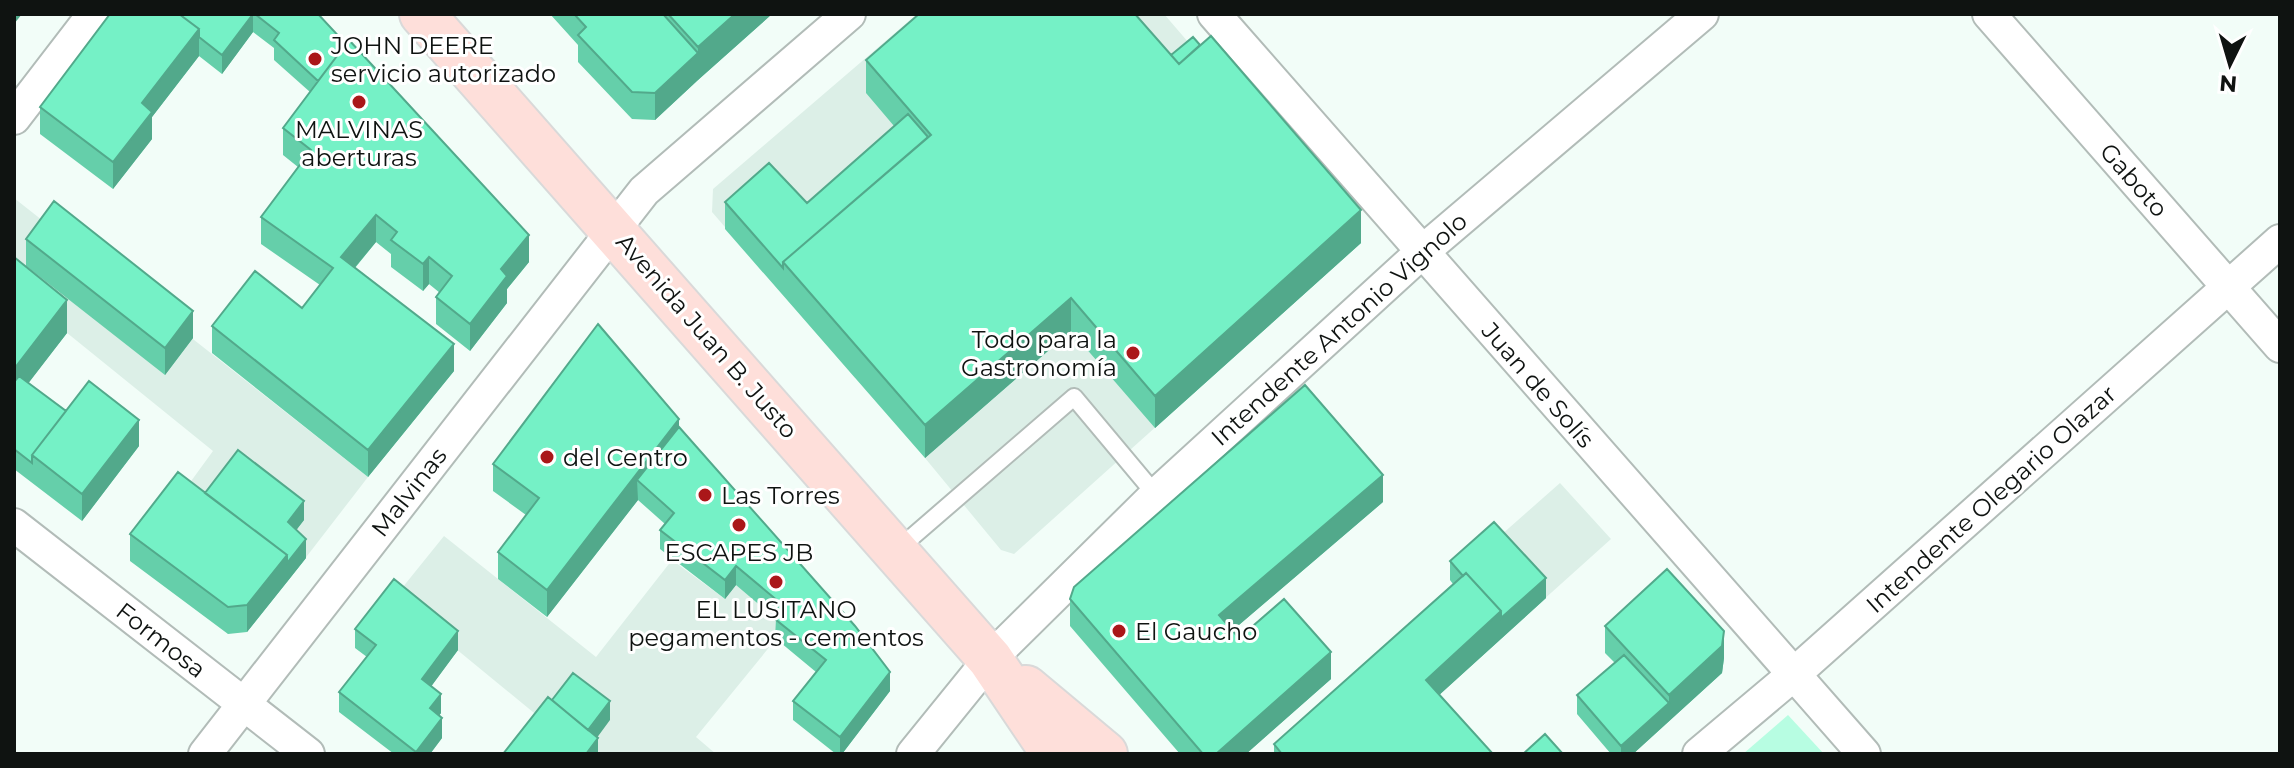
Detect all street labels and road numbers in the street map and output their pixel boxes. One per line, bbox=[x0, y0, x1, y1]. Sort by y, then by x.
street label: Gaboto bbox=[2094, 137, 2174, 223]
street label: Intendente Antonio Vignolo bbox=[1205, 206, 1473, 452]
street label: Avenida Juan B. Justo bbox=[610, 228, 804, 444]
street label: Juan de Solís bbox=[1475, 316, 1600, 453]
street label: Intendente Olegario Olazar bbox=[1860, 379, 2122, 619]
street label: Malvinas bbox=[365, 442, 453, 542]
street label: Formosa bbox=[110, 596, 212, 684]

